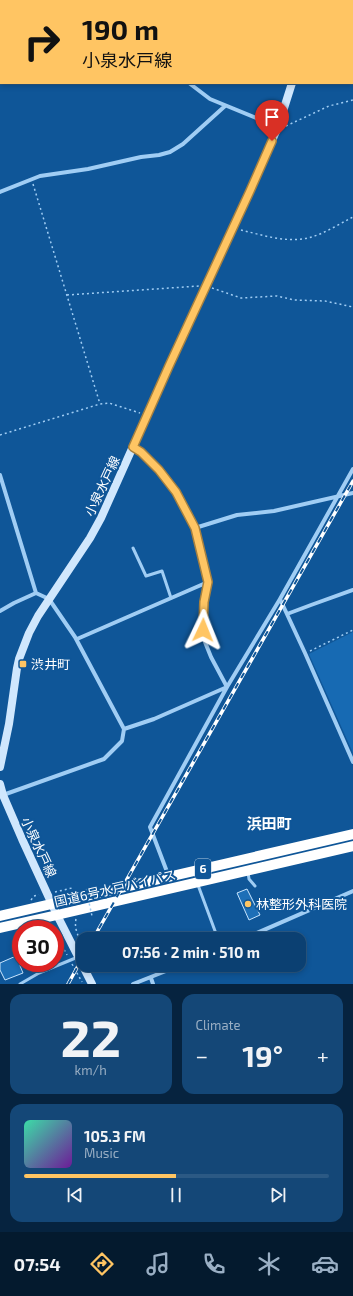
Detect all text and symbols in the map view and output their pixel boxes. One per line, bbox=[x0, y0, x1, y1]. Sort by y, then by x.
text: 190 m bbox=[82, 12, 159, 46]
icon: right bbox=[16, 16, 68, 68]
text: 小泉水戸線 bbox=[82, 49, 172, 71]
pin bbox=[255, 100, 289, 141]
icon: arrive bbox=[261, 106, 283, 128]
street label: 小泉水戸線 bbox=[81, 453, 123, 519]
position arrow bbox=[182, 609, 224, 651]
place label: 渋井町 bbox=[31, 656, 70, 672]
marker: 渋井町 bbox=[18, 659, 28, 669]
street label: 小泉水戸線 bbox=[18, 814, 60, 880]
district label: 浜田町 bbox=[246, 814, 292, 832]
road number: 6 bbox=[195, 859, 211, 879]
street label: 国道6号水戸バイパス bbox=[53, 866, 177, 910]
place label: 林整形外科医院 bbox=[256, 896, 347, 912]
marker: 林整形外科医院 bbox=[243, 899, 253, 909]
speed limit sign: 30 bbox=[12, 920, 64, 972]
text: 07:56 · 2 min · 510 m bbox=[122, 943, 260, 961]
text: 22 bbox=[61, 1005, 121, 1067]
text: Climate bbox=[196, 1017, 240, 1033]
text: 19° bbox=[242, 1037, 283, 1073]
text: − bbox=[196, 1042, 208, 1068]
text: + bbox=[317, 1042, 329, 1068]
text: km/h bbox=[75, 1062, 107, 1078]
text: 105.3 FM bbox=[84, 1127, 146, 1145]
text: Music bbox=[84, 1145, 119, 1161]
icon: previous bbox=[64, 1184, 86, 1206]
icon: pause bbox=[165, 1184, 187, 1206]
icon: next bbox=[267, 1184, 289, 1206]
icon: directions bbox=[88, 1250, 116, 1278]
icon: music bbox=[144, 1250, 172, 1278]
icon: phone bbox=[200, 1250, 228, 1278]
icon: climate bbox=[255, 1250, 283, 1278]
icon: car bbox=[311, 1250, 339, 1278]
text: 07:54 bbox=[14, 1253, 61, 1275]

